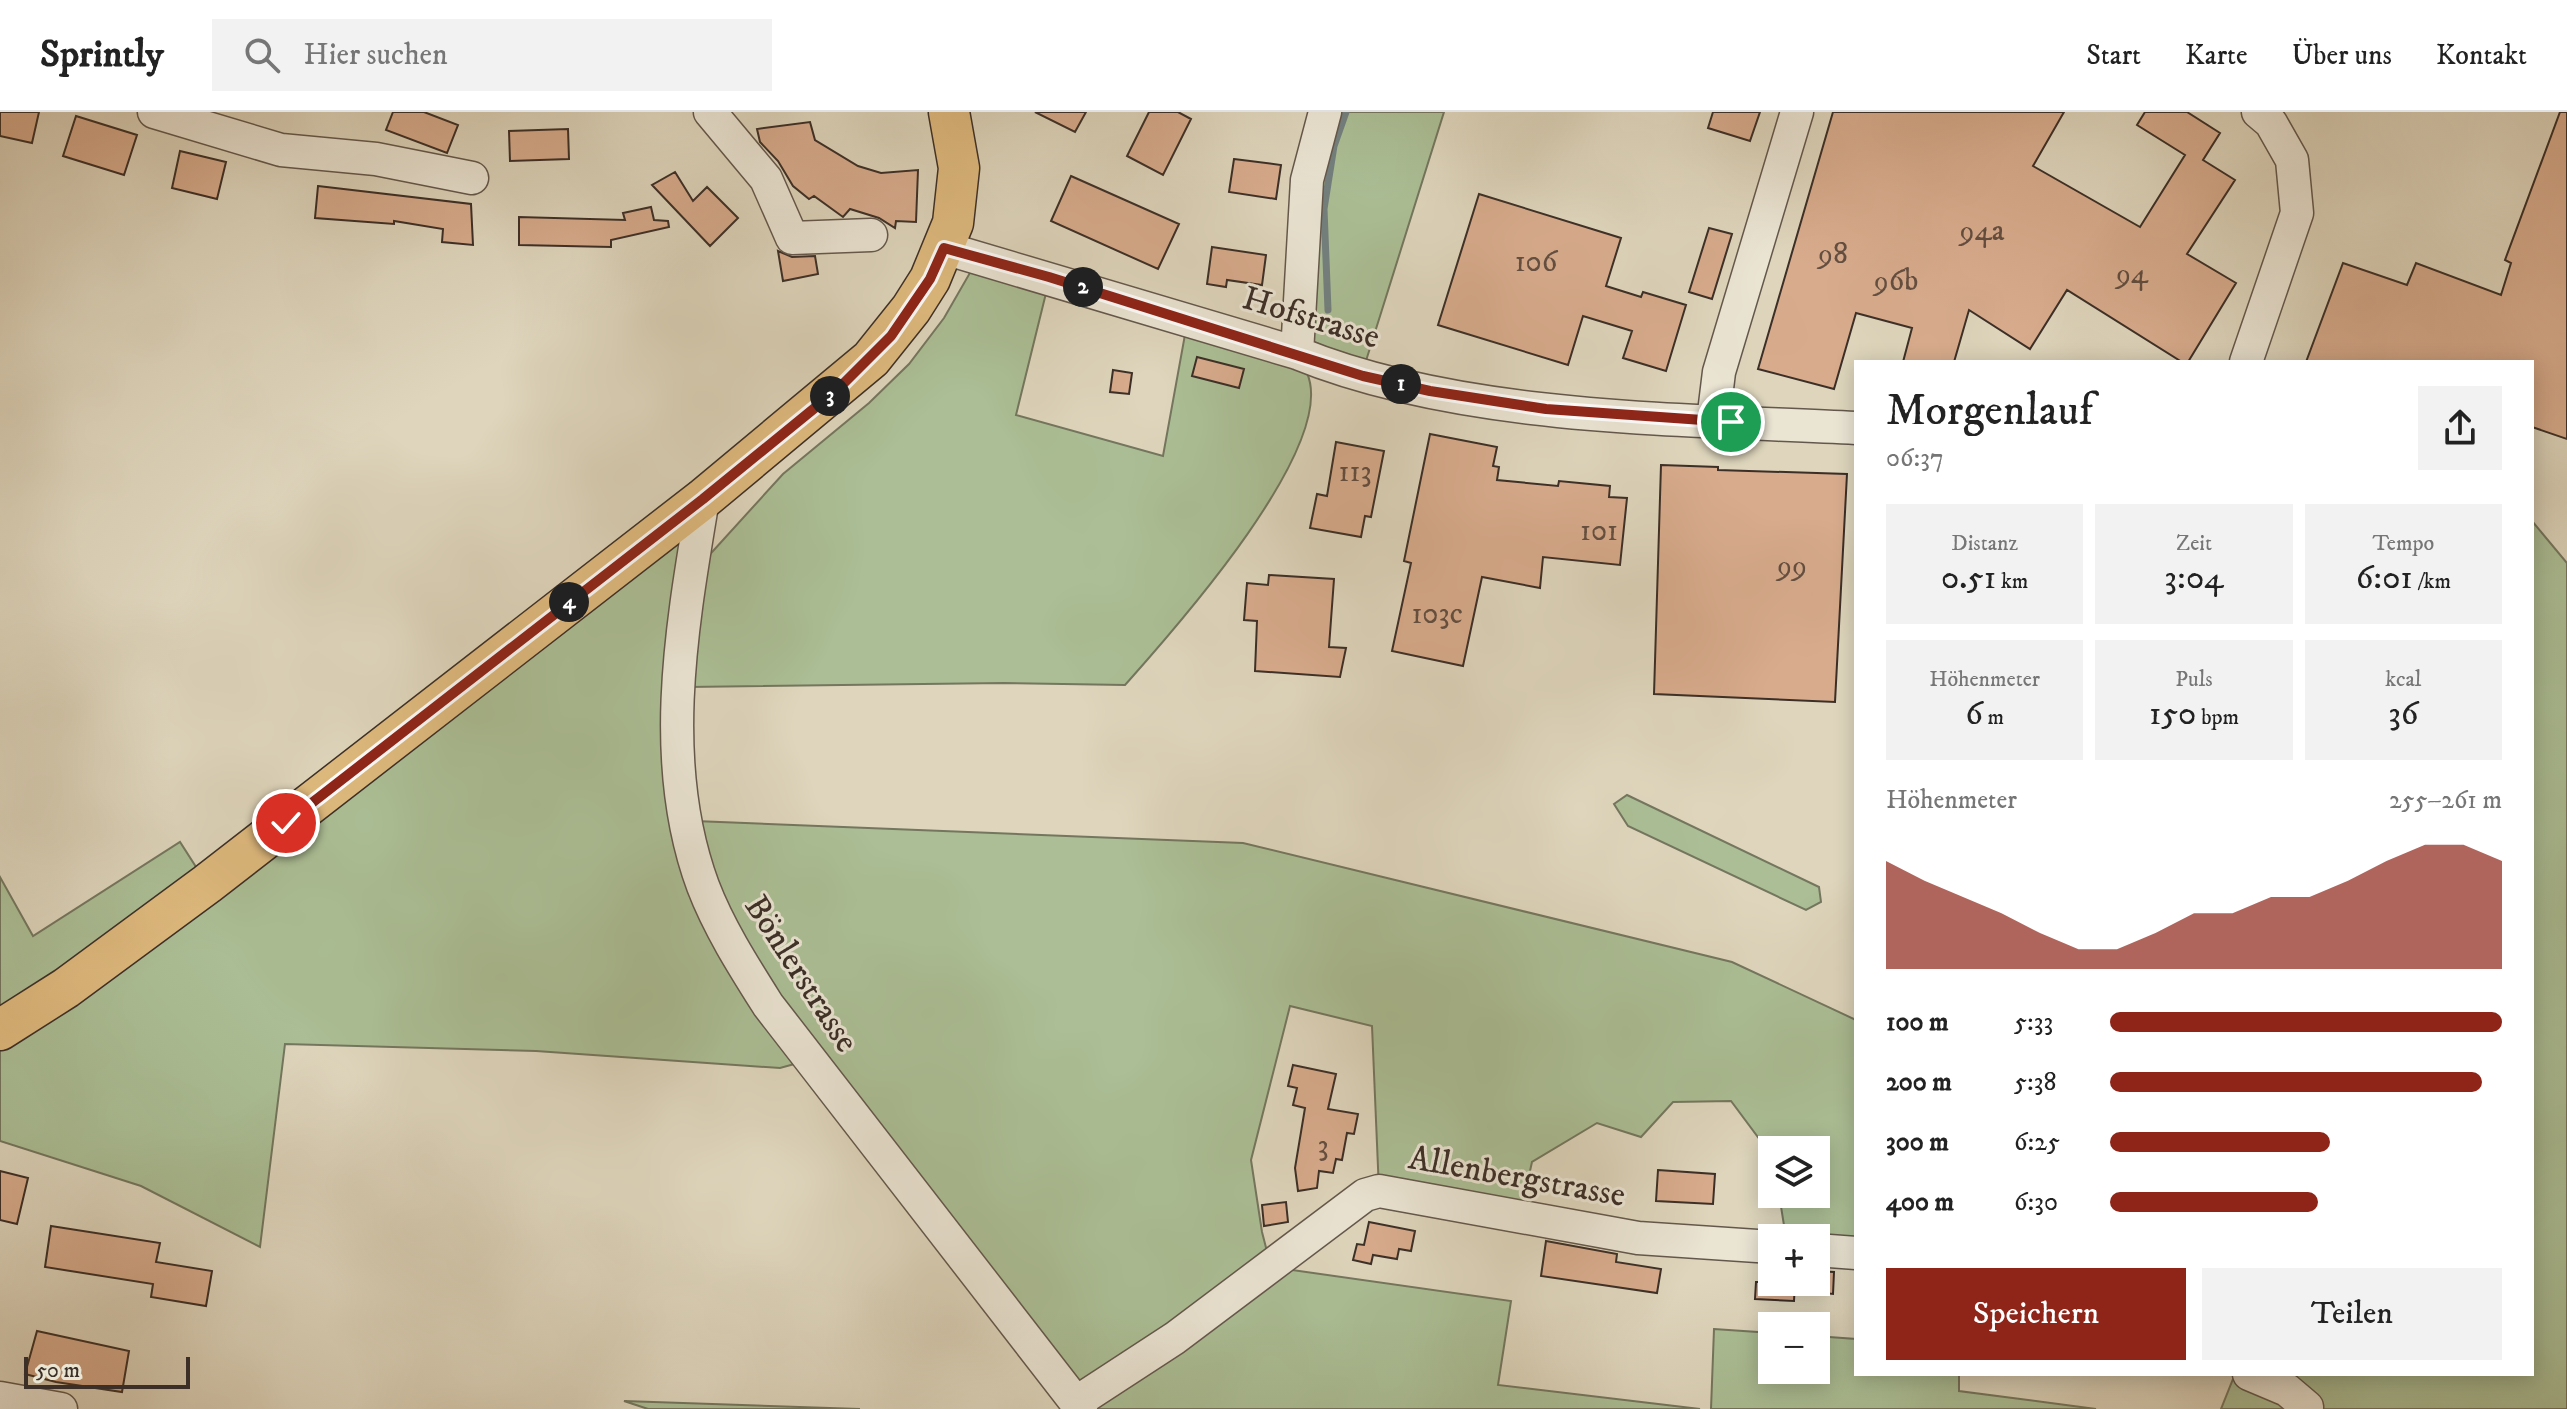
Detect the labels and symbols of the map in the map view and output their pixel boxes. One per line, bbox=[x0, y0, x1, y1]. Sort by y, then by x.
house number: 94a bbox=[1958, 213, 2005, 250]
house number: 98 bbox=[1816, 236, 1848, 273]
house number: 106 bbox=[1515, 244, 1559, 281]
house number: 94 bbox=[2114, 256, 2149, 293]
house number: 96b bbox=[1872, 263, 1918, 300]
pin: 2 bbox=[1063, 267, 1103, 307]
street label: Hofstrasse bbox=[1237, 277, 1385, 359]
pin: 1 bbox=[1381, 364, 1421, 404]
pin: 3 bbox=[810, 376, 850, 416]
pin bbox=[1697, 388, 1765, 456]
house number: 113 bbox=[1338, 454, 1372, 491]
house number: 101 bbox=[1580, 513, 1618, 550]
house number: 99 bbox=[1775, 548, 1807, 585]
pin: 4 bbox=[549, 582, 589, 622]
house number: 103c bbox=[1411, 596, 1463, 633]
pin bbox=[252, 789, 320, 857]
street label: Bönlerstrasse bbox=[735, 888, 867, 1060]
house number: 3 bbox=[1317, 1128, 1329, 1165]
street label: Allenbergstrasse bbox=[1405, 1137, 1629, 1217]
scale bar bbox=[24, 1353, 190, 1389]

